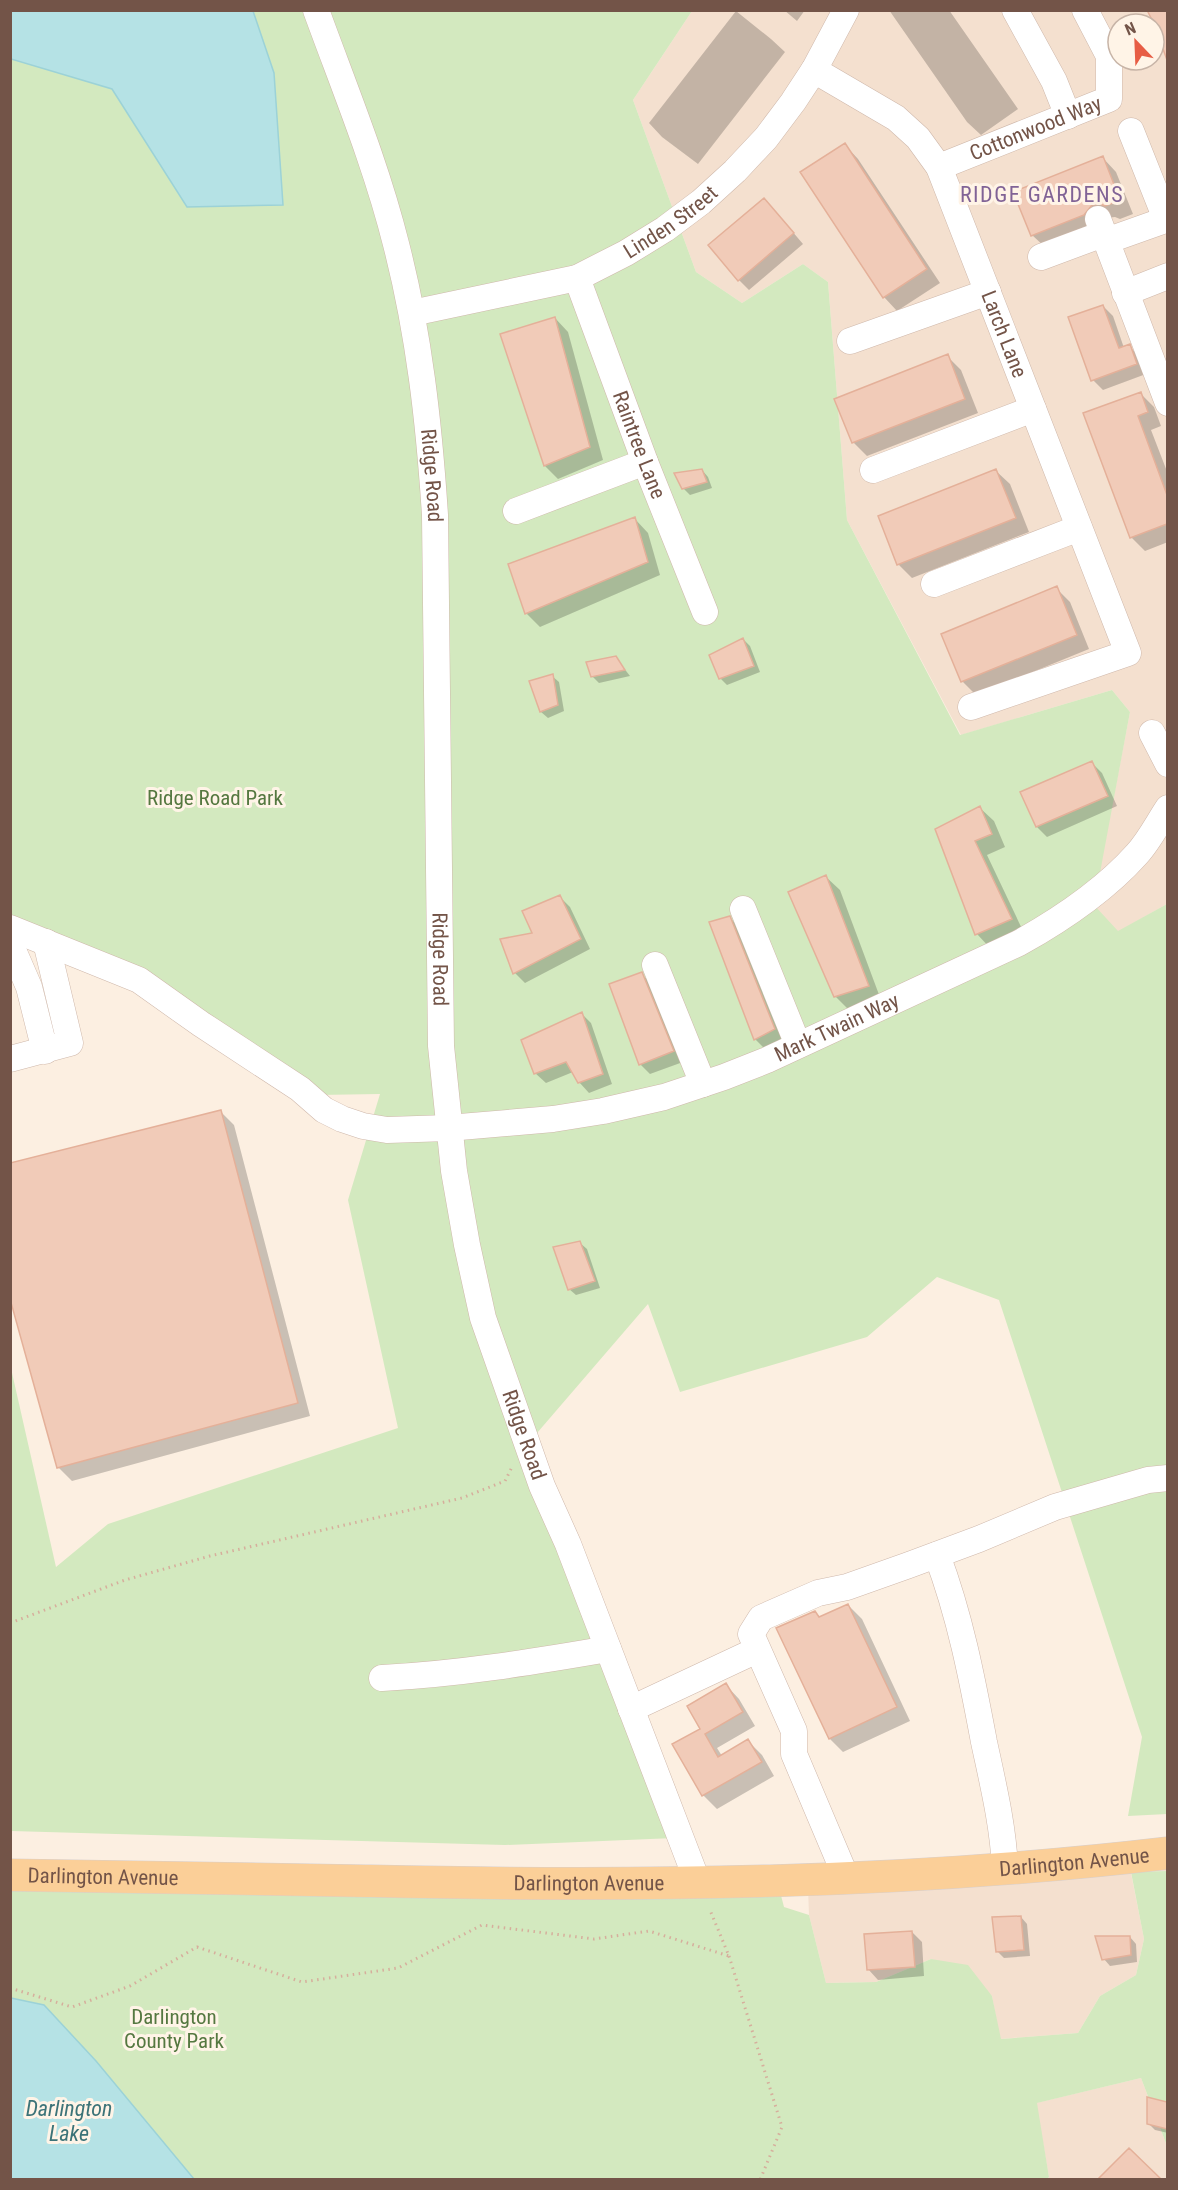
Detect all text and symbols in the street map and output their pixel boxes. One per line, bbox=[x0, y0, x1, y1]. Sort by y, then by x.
north arrow bbox=[1106, 12, 1166, 72]
text: N bbox=[1122, 18, 1139, 39]
street label: Cottonwood Way bbox=[966, 91, 1105, 165]
street label: Linden Street bbox=[619, 181, 723, 263]
district label: RIDGE GARDENS bbox=[960, 182, 1124, 207]
street label: Larch Lane bbox=[976, 287, 1032, 381]
street label: Raintree Lane bbox=[608, 388, 670, 502]
street label: Ridge Road bbox=[416, 428, 447, 522]
park label: Ridge Road Park bbox=[147, 786, 283, 810]
street label: Ridge Road bbox=[427, 912, 453, 1006]
street label: Mark Twain Way bbox=[771, 988, 903, 1067]
street label: Ridge Road bbox=[497, 1387, 551, 1483]
street label: Darlington Avenue bbox=[998, 1843, 1151, 1881]
street label: Darlington Avenue bbox=[27, 1863, 179, 1890]
street label: Darlington Avenue bbox=[513, 1871, 665, 1896]
park label: Darlington County Park bbox=[124, 2005, 225, 2053]
water label: Darlington Lake bbox=[26, 2096, 112, 2146]

